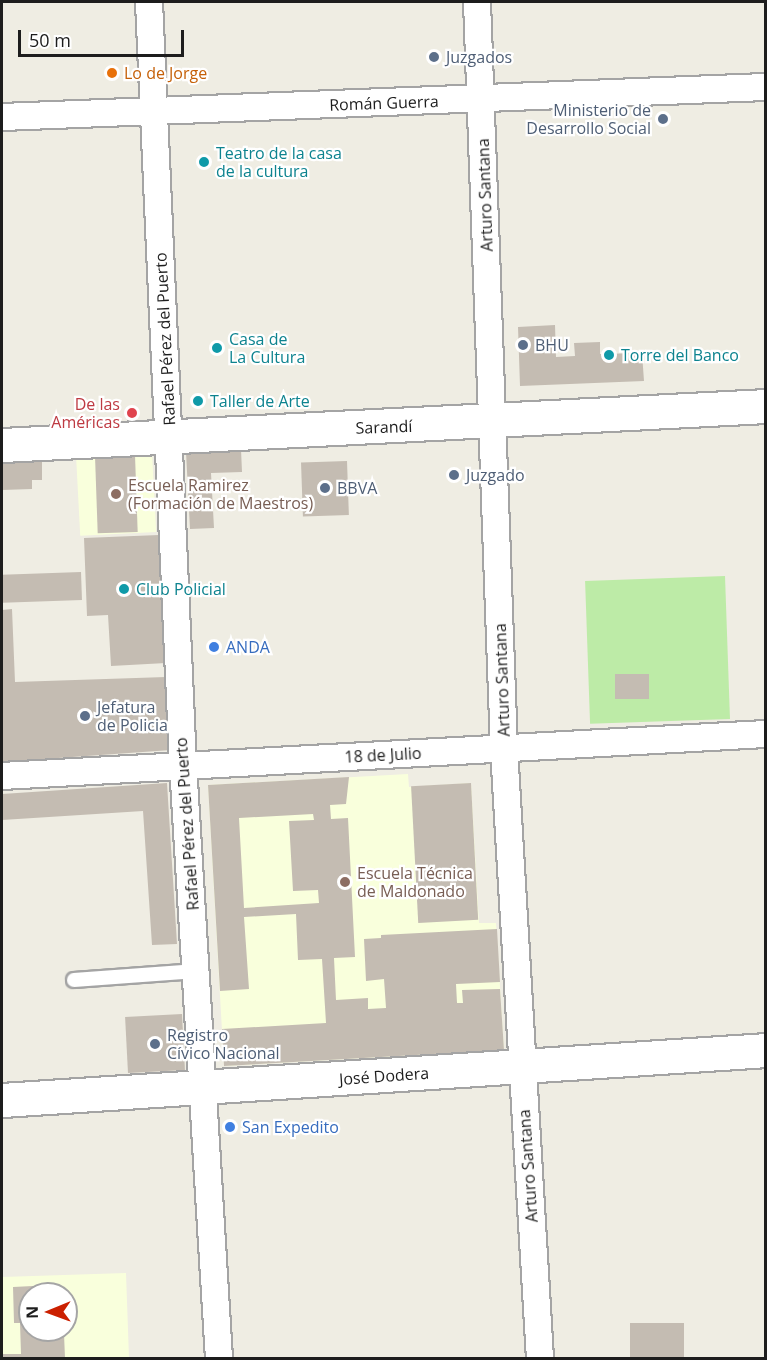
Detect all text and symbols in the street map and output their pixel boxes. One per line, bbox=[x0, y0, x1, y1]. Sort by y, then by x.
scale bar bbox=[21, 18, 188, 56]
text: 50 m bbox=[29, 28, 71, 52]
place label: Juzgados bbox=[446, 47, 512, 67]
marker: Juzgados bbox=[427, 50, 441, 64]
place label: Lo de Jorge bbox=[124, 63, 207, 83]
marker: Lo de Jorge bbox=[105, 66, 119, 80]
street label: Román Guerra bbox=[329, 91, 439, 115]
place label: Ministerio de Desarrollo Social bbox=[526, 100, 651, 138]
marker: Ministerio de Desarrollo Social bbox=[656, 112, 670, 126]
street label: Arturo Santana bbox=[473, 138, 497, 252]
place label: Teatro de la casa de la cultura bbox=[216, 143, 342, 181]
marker: Teatro de la casa de la cultura bbox=[197, 155, 211, 169]
street label: Rafael Pérez del Puerto bbox=[151, 252, 179, 426]
place label: Casa de La Cultura bbox=[229, 329, 305, 367]
place label: BHU bbox=[535, 335, 569, 355]
marker: BHU bbox=[516, 338, 530, 352]
marker: Casa de La Cultura bbox=[210, 341, 224, 355]
place label: Torre del Banco bbox=[621, 345, 739, 365]
marker: Torre del Banco bbox=[602, 348, 616, 362]
place label: Taller de Arte bbox=[210, 391, 310, 411]
place label: De las Américas bbox=[51, 394, 120, 432]
marker: Taller de Arte bbox=[191, 394, 205, 408]
marker: De las Américas bbox=[125, 406, 139, 420]
street label: Sarandí bbox=[355, 416, 413, 438]
place label: Juzgado bbox=[466, 465, 525, 485]
marker: Juzgado bbox=[447, 468, 461, 482]
place label: Escuela Ramirez (Formación de Maestros) bbox=[128, 475, 313, 513]
place label: BBVA bbox=[337, 478, 377, 498]
marker: BBVA bbox=[318, 481, 332, 495]
marker: Escuela Ramirez (Formación de Maestros) bbox=[109, 487, 123, 501]
place label: Club Policial bbox=[136, 579, 226, 599]
marker: Club Policial bbox=[117, 582, 131, 596]
street label: Arturo Santana bbox=[490, 623, 514, 737]
place label: ANDA bbox=[226, 637, 270, 657]
marker: ANDA bbox=[207, 640, 221, 654]
place label: Jefatura de Policia bbox=[97, 697, 168, 735]
marker: Jefatura de Policia bbox=[78, 709, 92, 723]
street label: Rafael Pérez del Puerto bbox=[171, 737, 203, 911]
street label: 18 de Julio bbox=[344, 743, 422, 767]
place label: Escuela Técnica de Maldonado bbox=[357, 863, 473, 901]
marker: Escuela Técnica de Maldonado bbox=[338, 875, 352, 889]
place label: Registro Cívico Nacional bbox=[167, 1025, 280, 1063]
marker: Registro Cívico Nacional bbox=[148, 1037, 162, 1051]
street label: José Dodera bbox=[338, 1063, 430, 1089]
street label: Arturo Santana bbox=[514, 1109, 542, 1223]
place label: San Expedito bbox=[242, 1117, 339, 1137]
marker: San Expedito bbox=[223, 1120, 237, 1134]
north arrow bbox=[18, 1282, 78, 1342]
text: N bbox=[21, 1306, 43, 1319]

